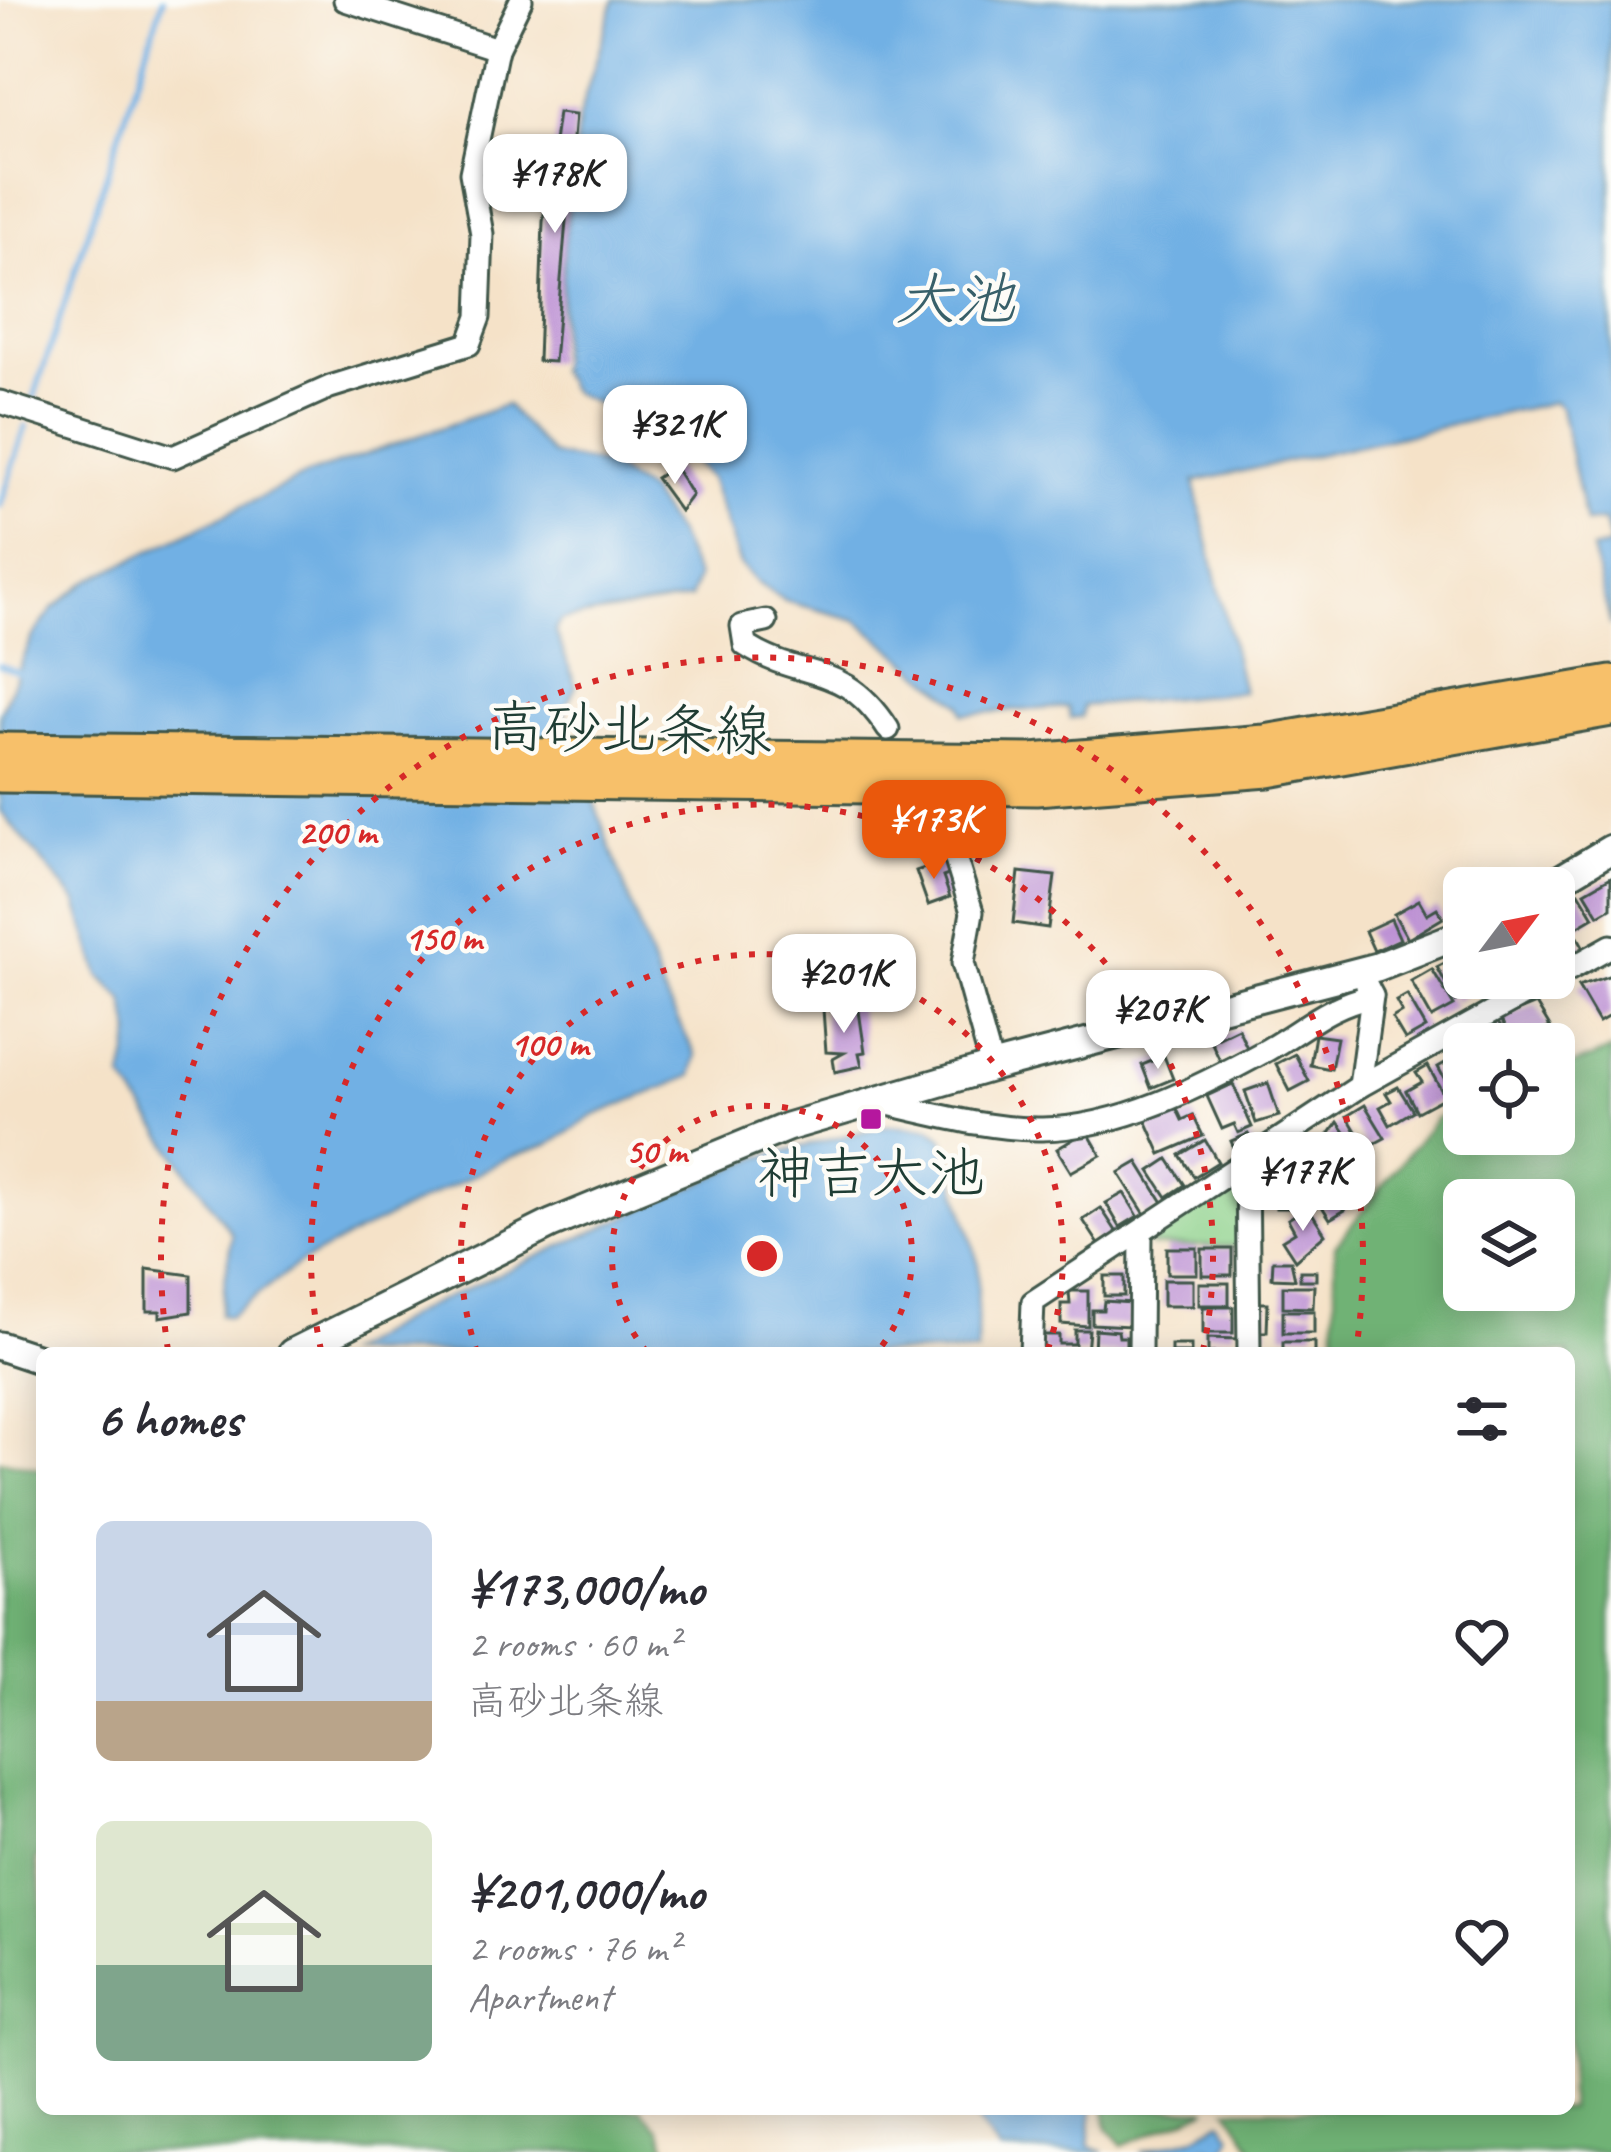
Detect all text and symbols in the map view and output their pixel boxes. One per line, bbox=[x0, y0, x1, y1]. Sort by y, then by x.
pin: ¥178K bbox=[471, 134, 639, 236]
text: ¥178K bbox=[510, 148, 600, 197]
water label: 大池 bbox=[895, 261, 1016, 337]
pin: ¥321K bbox=[591, 385, 759, 487]
text: ¥321K bbox=[630, 399, 720, 448]
street label: 高砂北条線 bbox=[486, 691, 772, 767]
pin: ¥173K bbox=[850, 780, 1018, 882]
text: ¥173K bbox=[889, 794, 979, 843]
text: 200 m bbox=[298, 809, 379, 855]
north arrow bbox=[1443, 867, 1575, 999]
map controls bbox=[1443, 867, 1575, 1311]
text: 150 m bbox=[404, 915, 485, 961]
pin: ¥201K bbox=[760, 934, 928, 1036]
text: ¥201K bbox=[799, 948, 889, 997]
pin: ¥207K bbox=[1074, 970, 1242, 1072]
text: ¥207K bbox=[1113, 984, 1203, 1033]
text: 100 m bbox=[510, 1021, 591, 1067]
button: locate bbox=[1443, 1023, 1575, 1155]
marker: 神吉大池 bbox=[858, 1106, 884, 1132]
text: 50 m bbox=[625, 1128, 690, 1174]
pin: ¥177K bbox=[1219, 1132, 1387, 1234]
place label: 神吉大池 bbox=[757, 1137, 985, 1209]
text: ¥177K bbox=[1258, 1146, 1348, 1195]
button: layers bbox=[1443, 1179, 1575, 1311]
centre of rings bbox=[741, 1235, 783, 1277]
icon: filters bbox=[1449, 1386, 1515, 1452]
text: 6 homes bbox=[96, 1387, 241, 1451]
text: ¥173,000/mo bbox=[468, 1556, 704, 1620]
icon: home bbox=[192, 1569, 336, 1713]
icon: heart bbox=[1449, 1608, 1515, 1674]
text: 2 rooms · 60 m² bbox=[468, 1620, 679, 1669]
text: 高砂北条線 bbox=[468, 1677, 663, 1726]
text: ¥201,000/mo bbox=[468, 1860, 704, 1924]
icon: home bbox=[192, 1869, 336, 2013]
icon: heart bbox=[1449, 1908, 1515, 1974]
text: 2 rooms · 76 m² bbox=[468, 1924, 679, 1973]
text: Apartment bbox=[468, 1973, 611, 2022]

